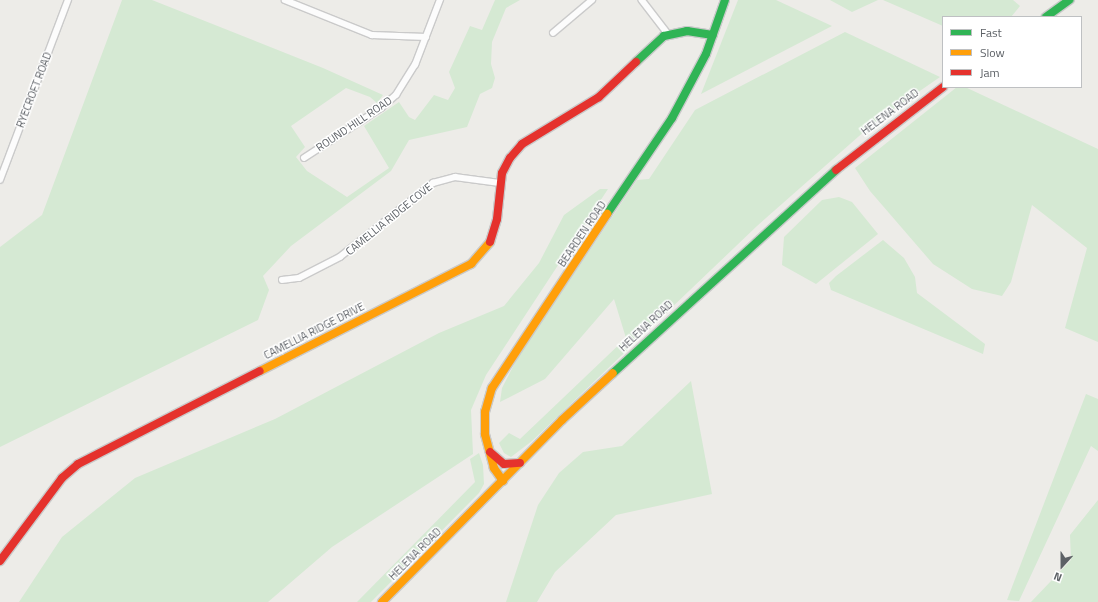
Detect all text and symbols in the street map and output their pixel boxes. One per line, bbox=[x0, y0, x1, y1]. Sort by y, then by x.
legend bbox=[942, 16, 1082, 88]
text: Fast bbox=[980, 23, 1002, 42]
text: Slow bbox=[980, 43, 1005, 62]
street label: RYECROFT ROAD bbox=[13, 50, 55, 130]
text: Jam bbox=[980, 63, 1000, 82]
street label: HELENA ROAD bbox=[859, 86, 921, 138]
street label: ROUND HILL ROAD bbox=[314, 94, 394, 154]
street label: CAMELLIA RIDGE COVE bbox=[343, 180, 435, 258]
street label: BEARDEN ROAD bbox=[555, 198, 609, 270]
street label: HELENA ROAD bbox=[616, 298, 676, 354]
street label: CAMELLIA RIDGE DRIVE bbox=[262, 300, 366, 362]
street label: HELENA ROAD bbox=[386, 525, 444, 583]
north arrow bbox=[1042, 546, 1082, 586]
text: N bbox=[1051, 568, 1064, 586]

